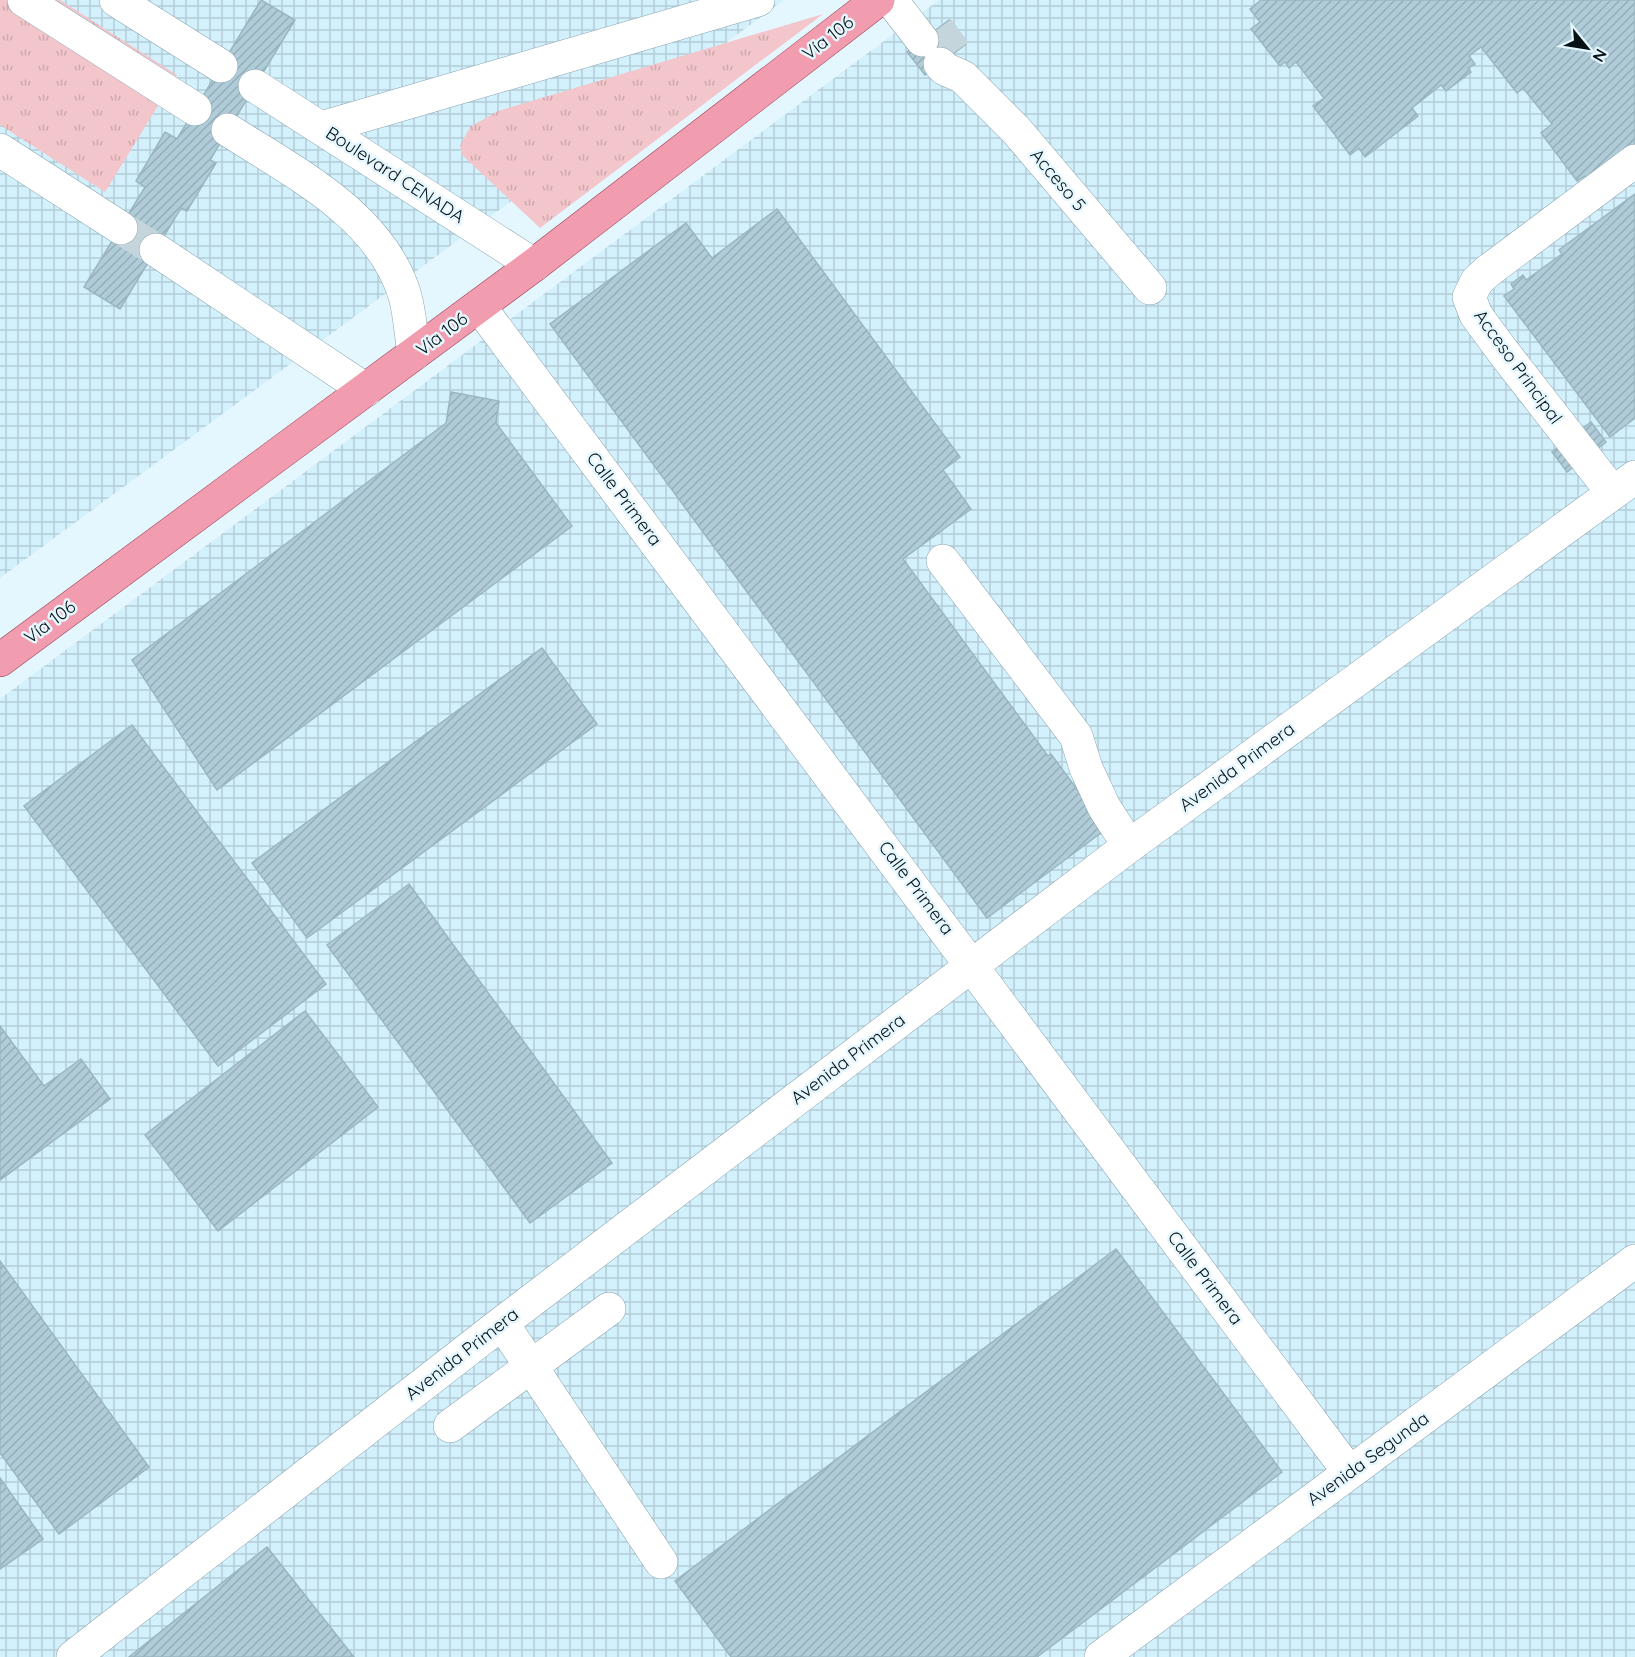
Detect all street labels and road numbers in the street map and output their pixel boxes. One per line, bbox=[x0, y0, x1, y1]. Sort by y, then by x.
street label: Vía 106 bbox=[797, 10, 858, 65]
street label: Boulevard CENADA bbox=[322, 121, 469, 228]
street label: Acceso 5 bbox=[1026, 144, 1091, 216]
street label: Acceso Principal bbox=[1469, 305, 1568, 428]
street label: Vía 106 bbox=[411, 307, 472, 360]
street label: Calle Primera bbox=[582, 447, 667, 550]
street label: Vía 106 bbox=[19, 595, 80, 648]
street label: Avenida Primera bbox=[1174, 717, 1299, 816]
street label: Calle Primera bbox=[874, 836, 959, 939]
street label: Avenida Primera bbox=[786, 1008, 910, 1109]
street label: Calle Primera bbox=[1163, 1226, 1248, 1329]
street label: Avenida Primera bbox=[400, 1302, 523, 1405]
street label: Avenida Segunda bbox=[1302, 1407, 1433, 1511]

